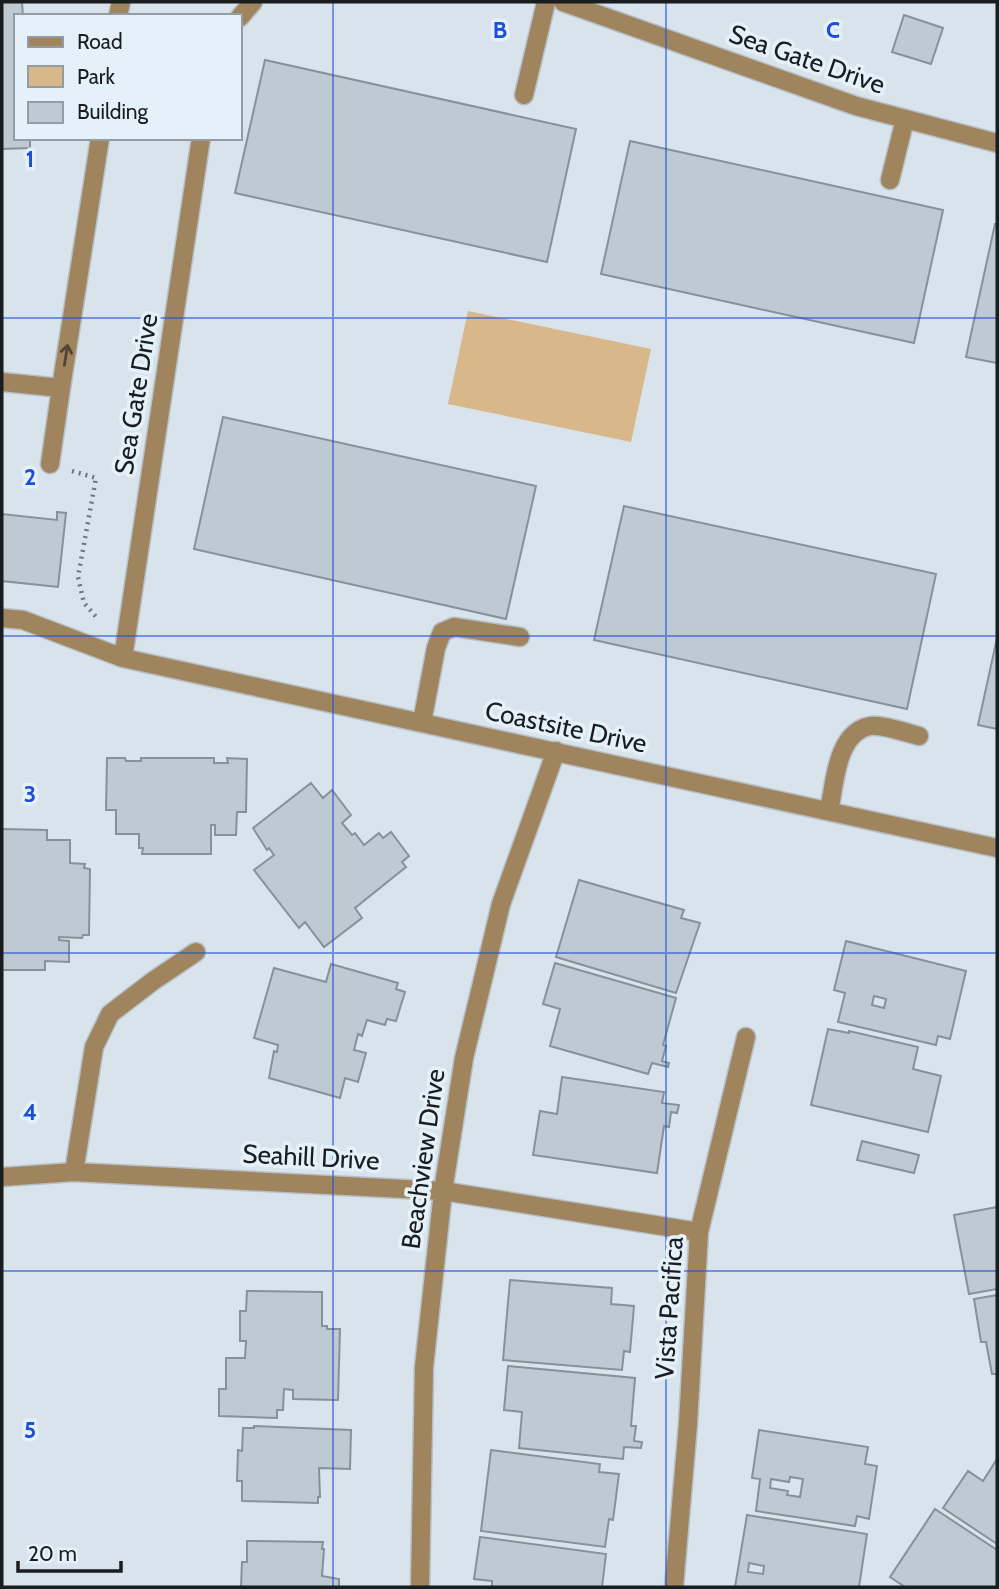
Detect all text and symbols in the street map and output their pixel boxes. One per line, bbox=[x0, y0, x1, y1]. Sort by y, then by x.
legend bbox=[14, 14, 242, 140]
text: B bbox=[493, 16, 507, 44]
text: C bbox=[826, 16, 840, 44]
street label: Sea Gate Drive bbox=[725, 17, 889, 101]
text: Road bbox=[77, 29, 123, 54]
text: Park bbox=[77, 64, 115, 89]
text: Building bbox=[77, 99, 149, 124]
text: 1 bbox=[26, 145, 34, 173]
street label: Sea Gate Drive bbox=[107, 311, 165, 477]
one-way arrow bbox=[60, 344, 73, 367]
text: 2 bbox=[24, 463, 36, 491]
street label: Coastsite Drive bbox=[482, 694, 650, 760]
text: 3 bbox=[24, 780, 36, 808]
street label: Beachview Drive bbox=[395, 1067, 451, 1251]
text: 4 bbox=[23, 1098, 37, 1126]
street label: Seahill Drive bbox=[242, 1137, 380, 1177]
street label: Vista Pacifica bbox=[648, 1235, 690, 1380]
text: 5 bbox=[24, 1416, 36, 1444]
scale bar bbox=[18, 1530, 121, 1574]
text: 20 m bbox=[28, 1541, 77, 1566]

